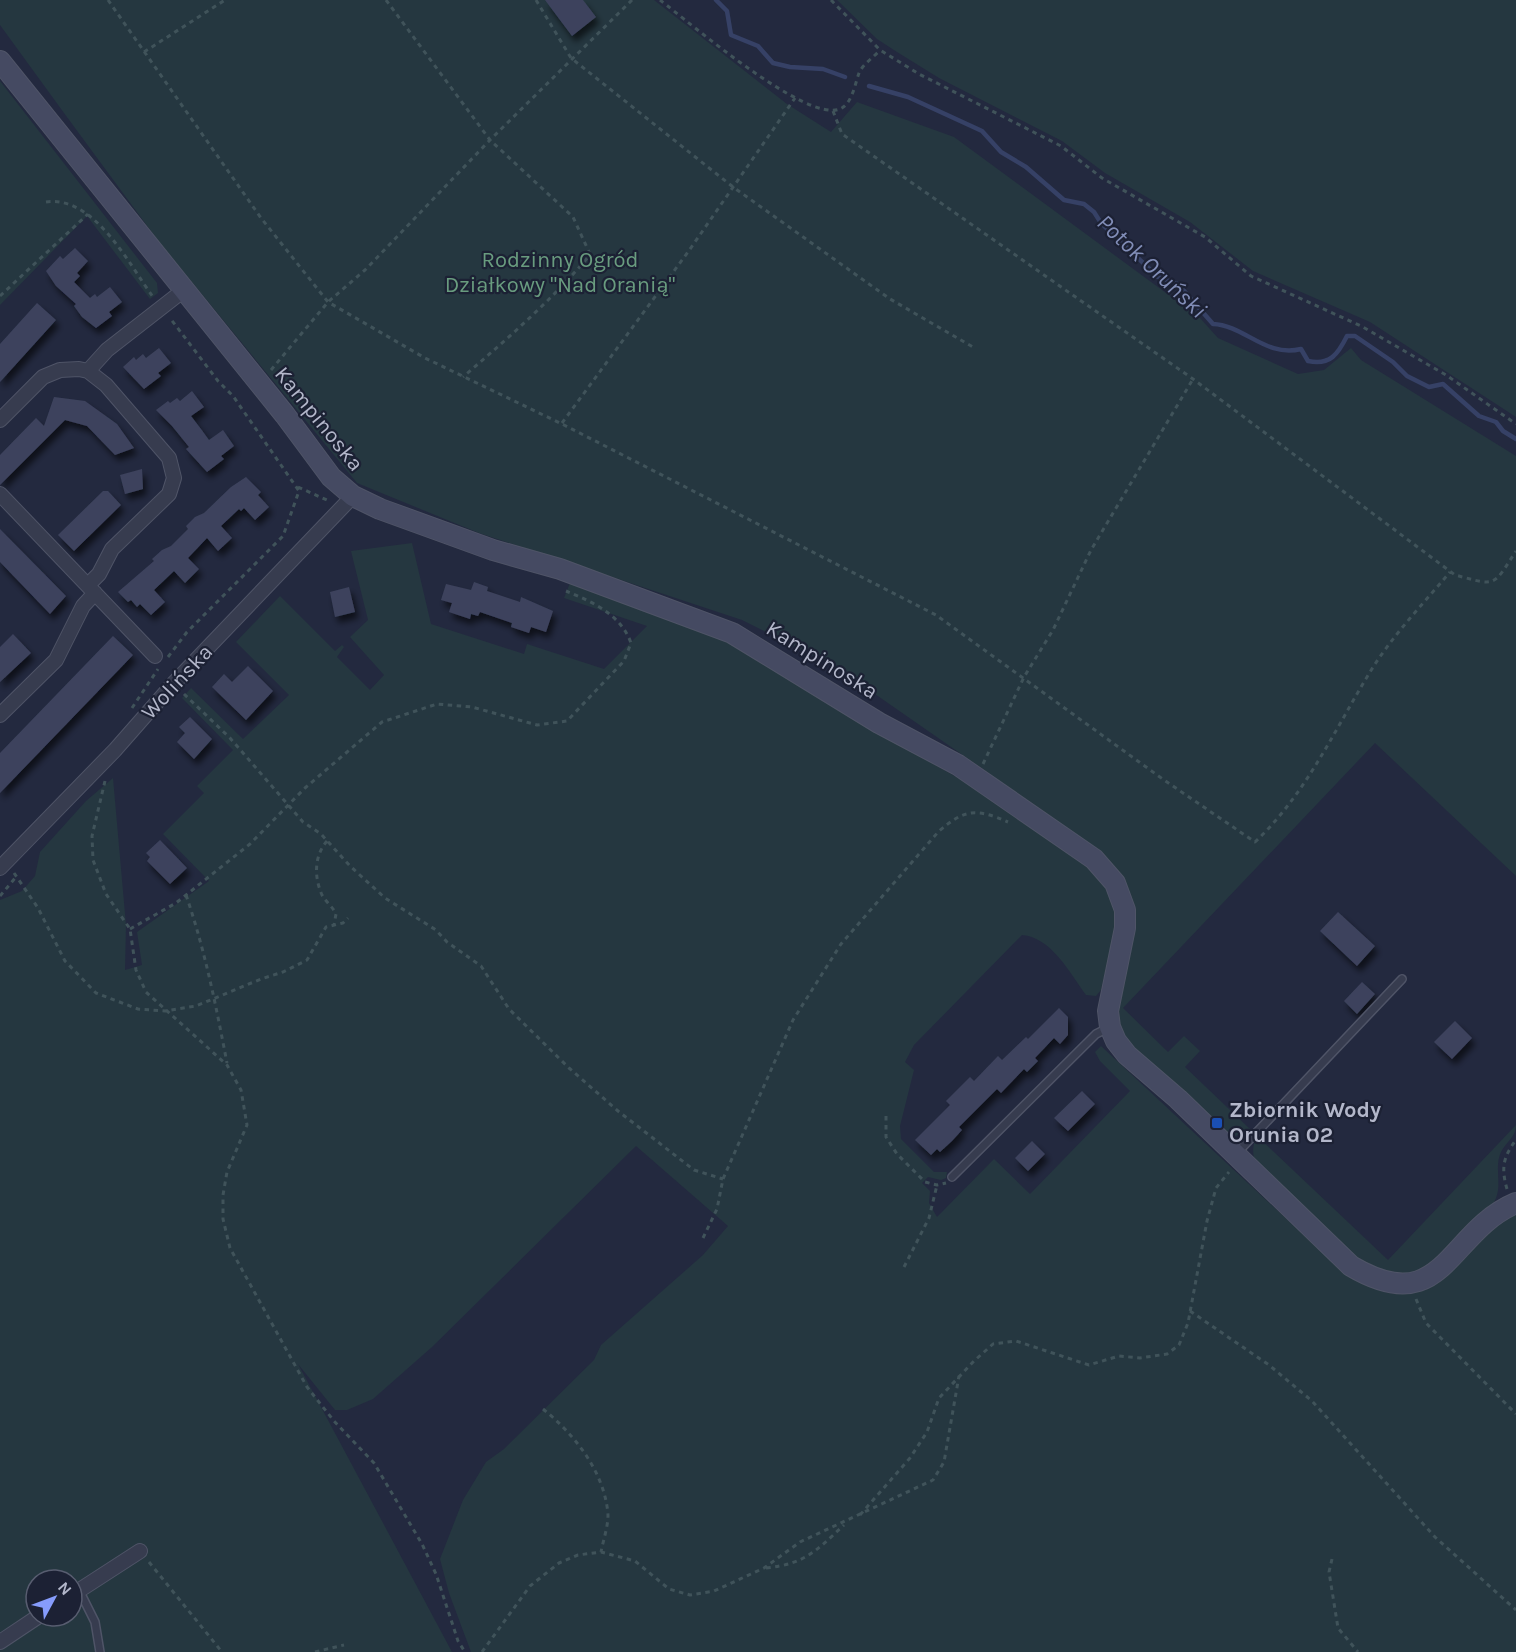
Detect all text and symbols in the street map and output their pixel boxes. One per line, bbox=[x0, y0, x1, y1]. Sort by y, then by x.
water label: Potok Oruński bbox=[1092, 208, 1212, 324]
park label: Rodzinny Ogród Działkowy "Nad Oranią" bbox=[445, 247, 676, 298]
street label: Kampinoska bbox=[269, 362, 369, 476]
street label: Kampinoska bbox=[761, 615, 883, 705]
street label: Wolińska bbox=[136, 639, 218, 725]
place label: Zbiornik Wody Orunia 02 bbox=[1229, 1097, 1381, 1148]
marker: Zbiornik Wody Orunia 02 bbox=[1210, 1116, 1224, 1130]
north arrow bbox=[24, 1568, 84, 1628]
text: N bbox=[54, 1578, 76, 1599]

